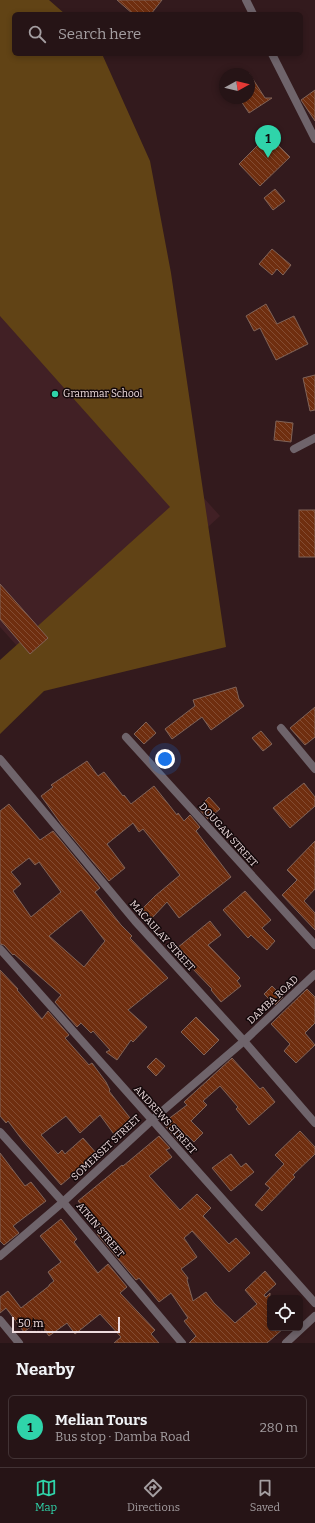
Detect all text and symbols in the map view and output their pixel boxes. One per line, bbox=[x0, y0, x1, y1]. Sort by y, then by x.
search box bbox=[12, 12, 303, 56]
icon: search bbox=[26, 23, 48, 45]
text: Search here bbox=[58, 25, 141, 43]
north arrow bbox=[219, 68, 255, 104]
pin: 1 bbox=[255, 125, 281, 158]
place label: Grammar School bbox=[63, 388, 142, 400]
marker: Grammar School bbox=[50, 389, 60, 399]
your location bbox=[155, 749, 175, 769]
street label: DOUGAN STREET bbox=[196, 801, 260, 870]
street label: MACAULAY STREET bbox=[127, 898, 197, 974]
street label: DAMBA ROAD bbox=[245, 973, 301, 1027]
street label: ANDREWS STREET bbox=[131, 1083, 199, 1157]
street label: SOMERSET STREET bbox=[69, 1113, 143, 1183]
street label: ATKIN STREET bbox=[74, 1200, 126, 1260]
map controls bbox=[267, 1295, 303, 1331]
button: locate bbox=[267, 1295, 303, 1331]
scale bar bbox=[12, 1315, 120, 1334]
text: 50 m bbox=[18, 1317, 44, 1330]
text: Nearby bbox=[16, 1359, 75, 1380]
text: Melian Tours bbox=[55, 1411, 147, 1429]
text: 1 bbox=[27, 1420, 33, 1435]
text: 280 m bbox=[260, 1420, 298, 1435]
text: Bus stop · Damba Road bbox=[55, 1429, 190, 1444]
tab: Map bbox=[35, 1477, 57, 1514]
tab: Directions bbox=[127, 1477, 180, 1514]
tab: Saved bbox=[250, 1477, 280, 1514]

